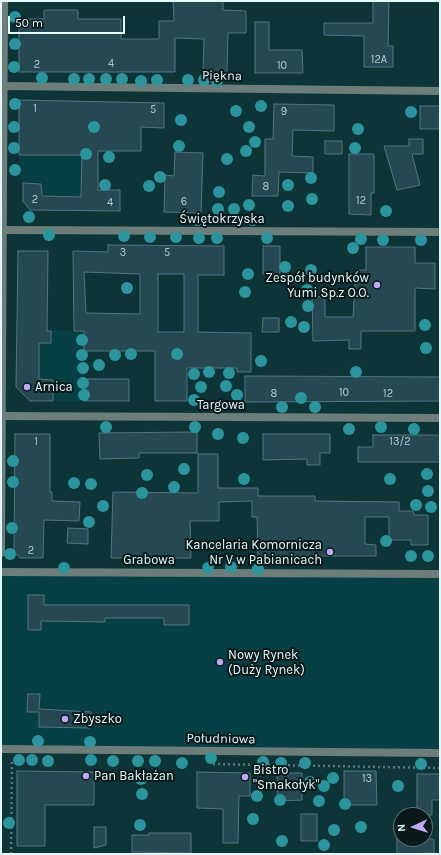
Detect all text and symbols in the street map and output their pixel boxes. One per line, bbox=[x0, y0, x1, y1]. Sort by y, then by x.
scale bar bbox=[10, 8, 127, 34]
text: 50 m bbox=[15, 16, 43, 30]
house number: 12A bbox=[371, 53, 387, 67]
house number: 4 bbox=[108, 57, 114, 71]
house number: 2 bbox=[34, 58, 40, 72]
house number: 10 bbox=[277, 59, 287, 73]
street label: Piękna bbox=[202, 68, 242, 84]
house number: 1 bbox=[33, 102, 37, 116]
house number: 5 bbox=[150, 103, 156, 117]
house number: 9 bbox=[281, 105, 287, 119]
house number: 8 bbox=[263, 180, 269, 194]
house number: 2 bbox=[32, 193, 38, 207]
house number: 12 bbox=[356, 194, 366, 208]
house number: 6 bbox=[181, 195, 187, 209]
house number: 4 bbox=[107, 196, 113, 210]
street label: Świętokrzyska bbox=[179, 211, 265, 227]
house number: 3 bbox=[120, 246, 126, 260]
house number: 5 bbox=[164, 246, 170, 260]
place label: Zespół budynków Yumi Sp.z O.O. bbox=[265, 270, 369, 301]
marker: Zespół budynków Yumi Sp.z O.O. bbox=[372, 280, 382, 290]
place label: Arnica bbox=[35, 379, 73, 395]
marker: Arnica bbox=[22, 382, 32, 392]
house number: 10 bbox=[339, 386, 349, 400]
house number: 8 bbox=[271, 387, 277, 401]
house number: 12 bbox=[383, 387, 393, 401]
street label: Targowa bbox=[197, 397, 245, 413]
house number: 1 bbox=[34, 435, 38, 449]
house number: 13/2 bbox=[389, 435, 411, 449]
place label: Kancelaria Komornicza Nr V w Pabianicach bbox=[185, 537, 322, 568]
house number: 2 bbox=[28, 544, 34, 558]
marker: Kancelaria Komornicza Nr V w Pabianicach bbox=[325, 547, 335, 557]
street label: Grabowa bbox=[123, 552, 175, 568]
place label: Nowy Rynek (Duży Rynek) bbox=[228, 647, 305, 678]
marker: Nowy Rynek (Duży Rynek) bbox=[215, 657, 225, 667]
place label: Zbyszko bbox=[73, 711, 122, 727]
marker: Zbyszko bbox=[60, 714, 70, 724]
street label: Południowa bbox=[186, 731, 256, 747]
place label: Bistro "Smakołyk" bbox=[253, 762, 320, 793]
place label: Pan Bakłażan bbox=[94, 768, 174, 784]
marker: Pan Bakłażan bbox=[81, 771, 91, 781]
marker: Bistro "Smakołyk" bbox=[240, 772, 250, 782]
house number: 13 bbox=[362, 772, 372, 786]
north arrow bbox=[393, 807, 433, 847]
text: N bbox=[395, 823, 408, 832]

